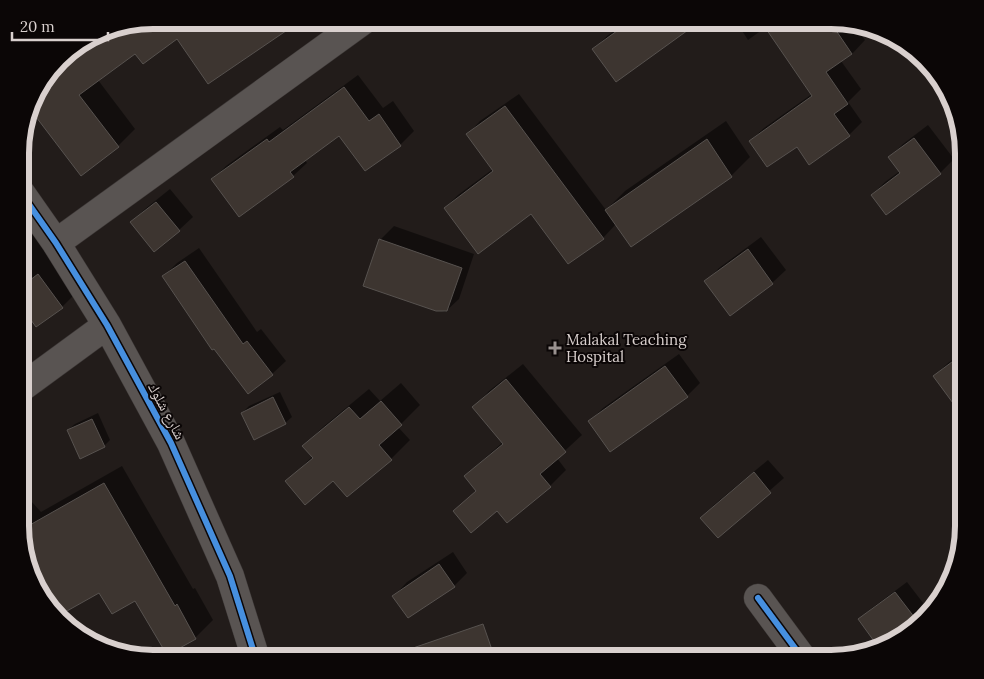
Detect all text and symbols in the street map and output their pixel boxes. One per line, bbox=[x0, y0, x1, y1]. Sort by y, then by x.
scale bar bbox=[12, 10, 109, 42]
text: 20 m bbox=[20, 17, 55, 36]
place label: Malakal Teaching Hospital bbox=[566, 330, 687, 366]
marker: Malakal Teaching Hospital bbox=[548, 341, 562, 355]
street label: شارع شلوك bbox=[143, 379, 190, 443]

